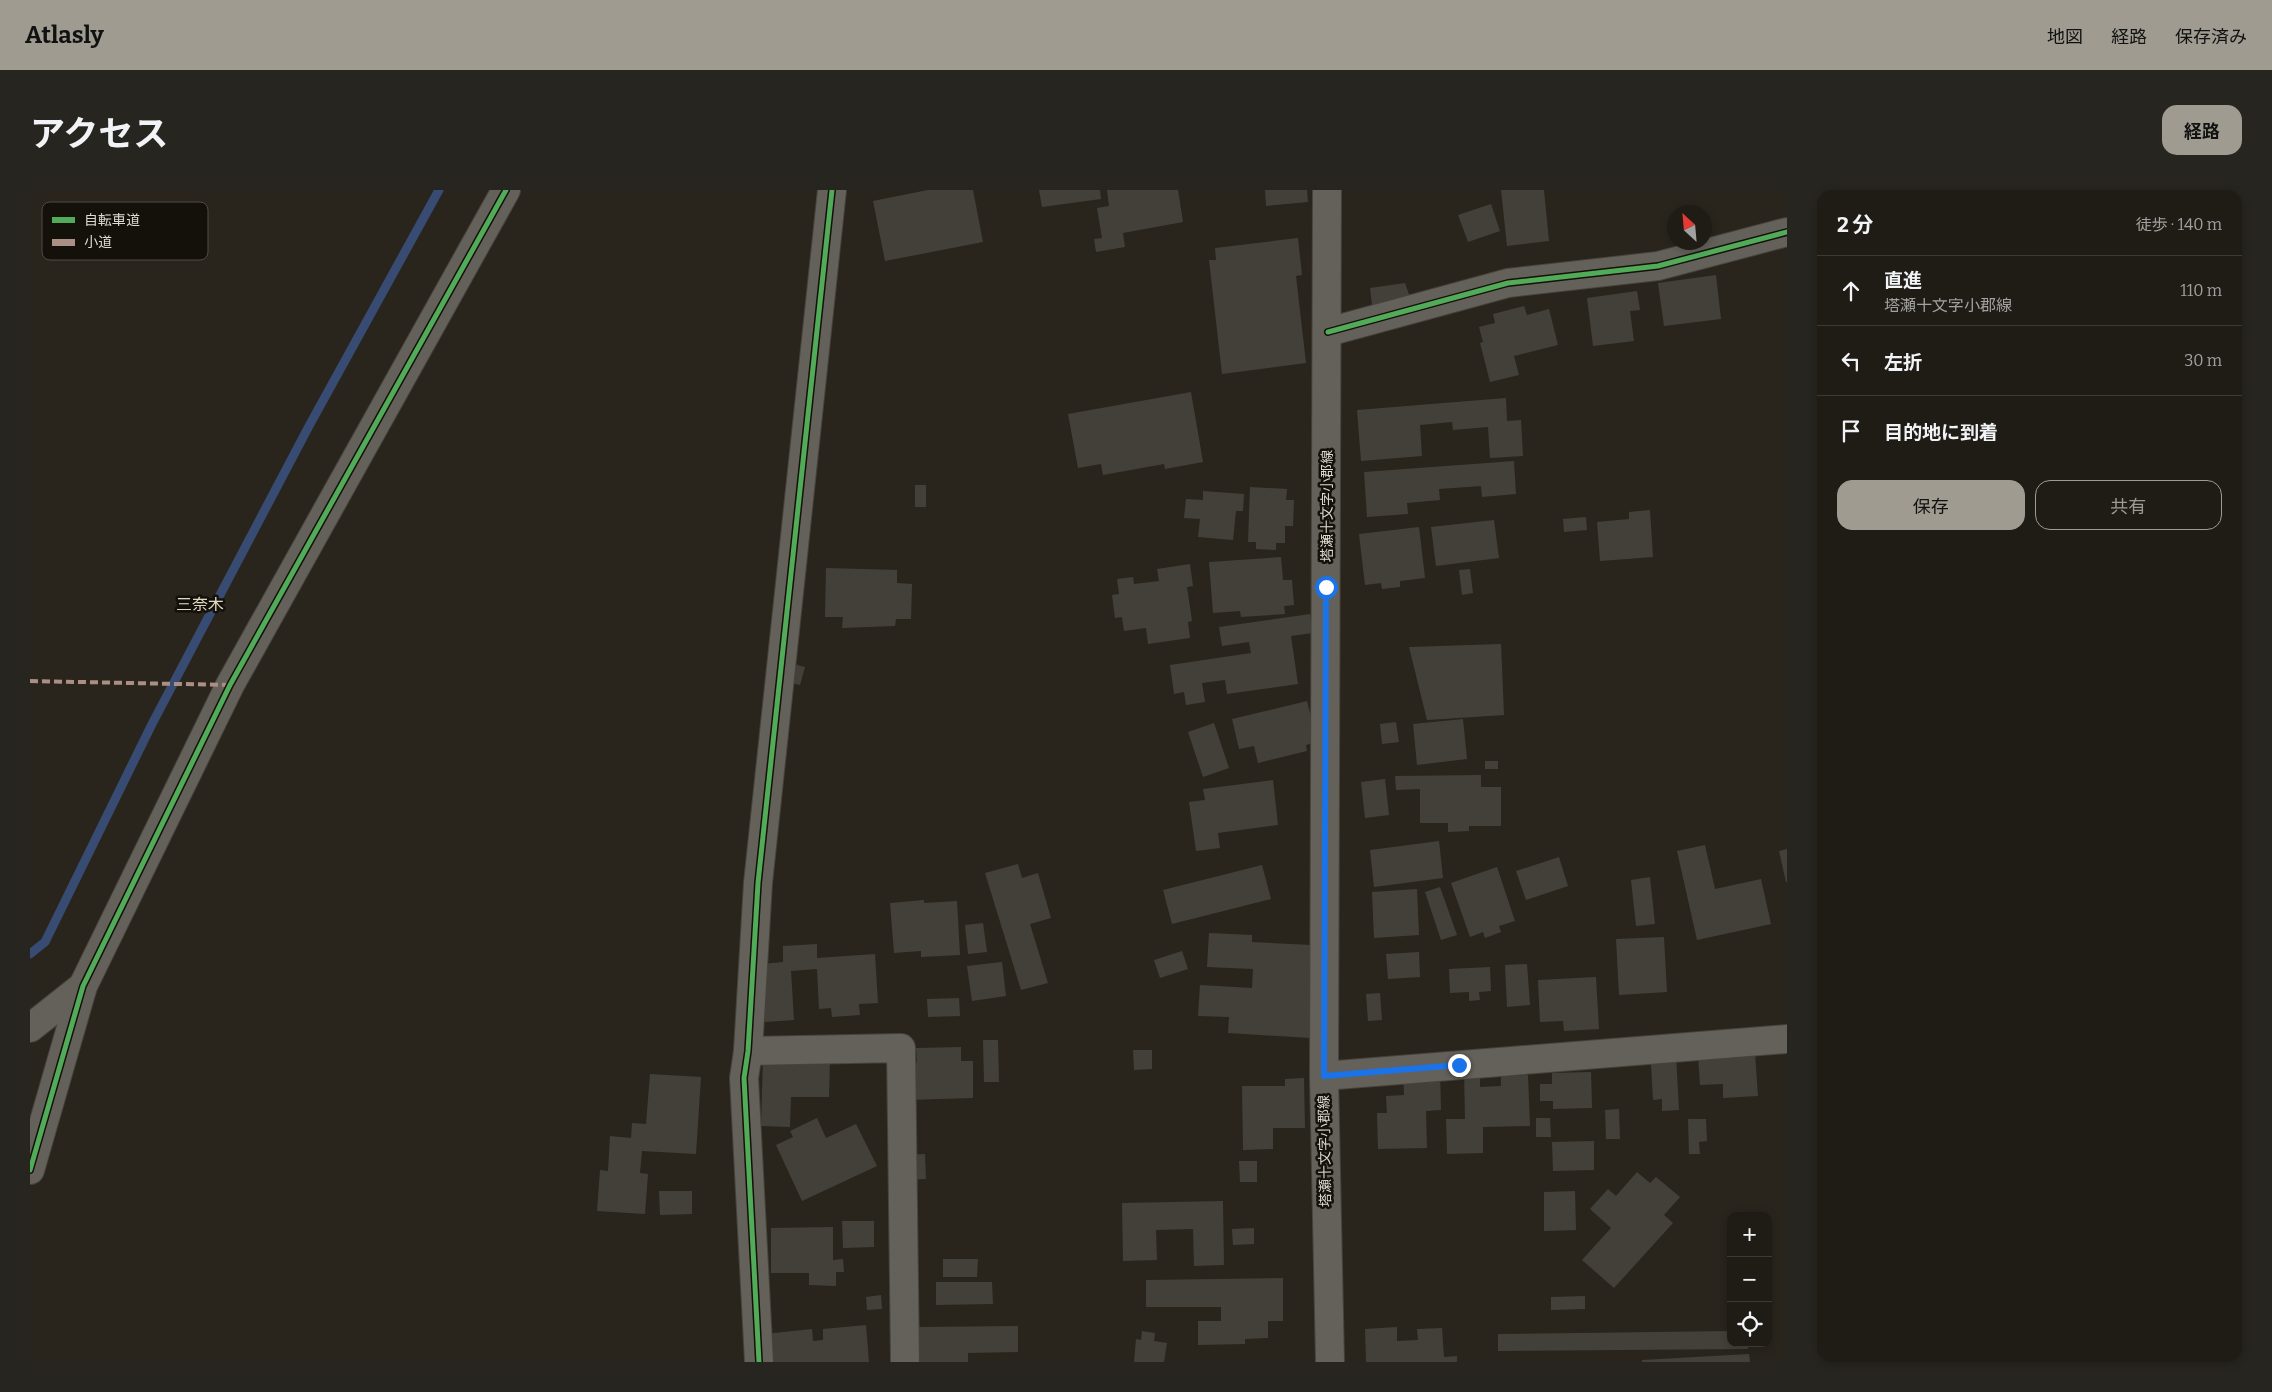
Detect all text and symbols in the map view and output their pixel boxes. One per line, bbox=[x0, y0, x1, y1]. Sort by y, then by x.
text: Atlasly bbox=[25, 21, 104, 49]
text: 地図 bbox=[2047, 26, 2083, 48]
text: 経路 bbox=[2111, 26, 2147, 48]
text: 保存済み bbox=[2175, 26, 2247, 48]
button: 経路 bbox=[2162, 105, 2242, 155]
text: アクセス bbox=[30, 113, 168, 155]
legend bbox=[42, 202, 208, 260]
north arrow bbox=[1667, 205, 1712, 250]
text: 自転車道 bbox=[84, 212, 140, 229]
text: 2 分 bbox=[1837, 212, 1874, 238]
text: 徒歩 · 140 m bbox=[2136, 215, 2222, 234]
text: 小道 bbox=[84, 234, 112, 251]
text: 直進 bbox=[1884, 269, 1922, 292]
icon: ahead bbox=[1837, 277, 1865, 305]
text: 110 m bbox=[2180, 281, 2222, 300]
text: 塔瀬十文字小郡線 bbox=[1884, 296, 2012, 315]
icon: left bbox=[1837, 347, 1865, 375]
text: 左折 bbox=[1884, 351, 1922, 374]
text: 30 m bbox=[2184, 351, 2222, 370]
icon: arrive bbox=[1837, 417, 1865, 445]
text: 目的地に到着 bbox=[1884, 421, 1998, 444]
street label: 塔瀬十文字小郡線 bbox=[1319, 450, 1336, 562]
button: 保存 bbox=[1837, 480, 2025, 530]
button: 共有 bbox=[2035, 480, 2222, 530]
route start bbox=[1315, 576, 1338, 599]
district label: 三奈木 bbox=[176, 595, 224, 614]
route end bbox=[1448, 1054, 1471, 1077]
street label: 塔瀬十文字小郡線 bbox=[1316, 1095, 1334, 1207]
map controls bbox=[1727, 1212, 1772, 1347]
button: + bbox=[1727, 1212, 1772, 1257]
button: − bbox=[1727, 1257, 1772, 1302]
button: locate bbox=[1727, 1302, 1772, 1347]

